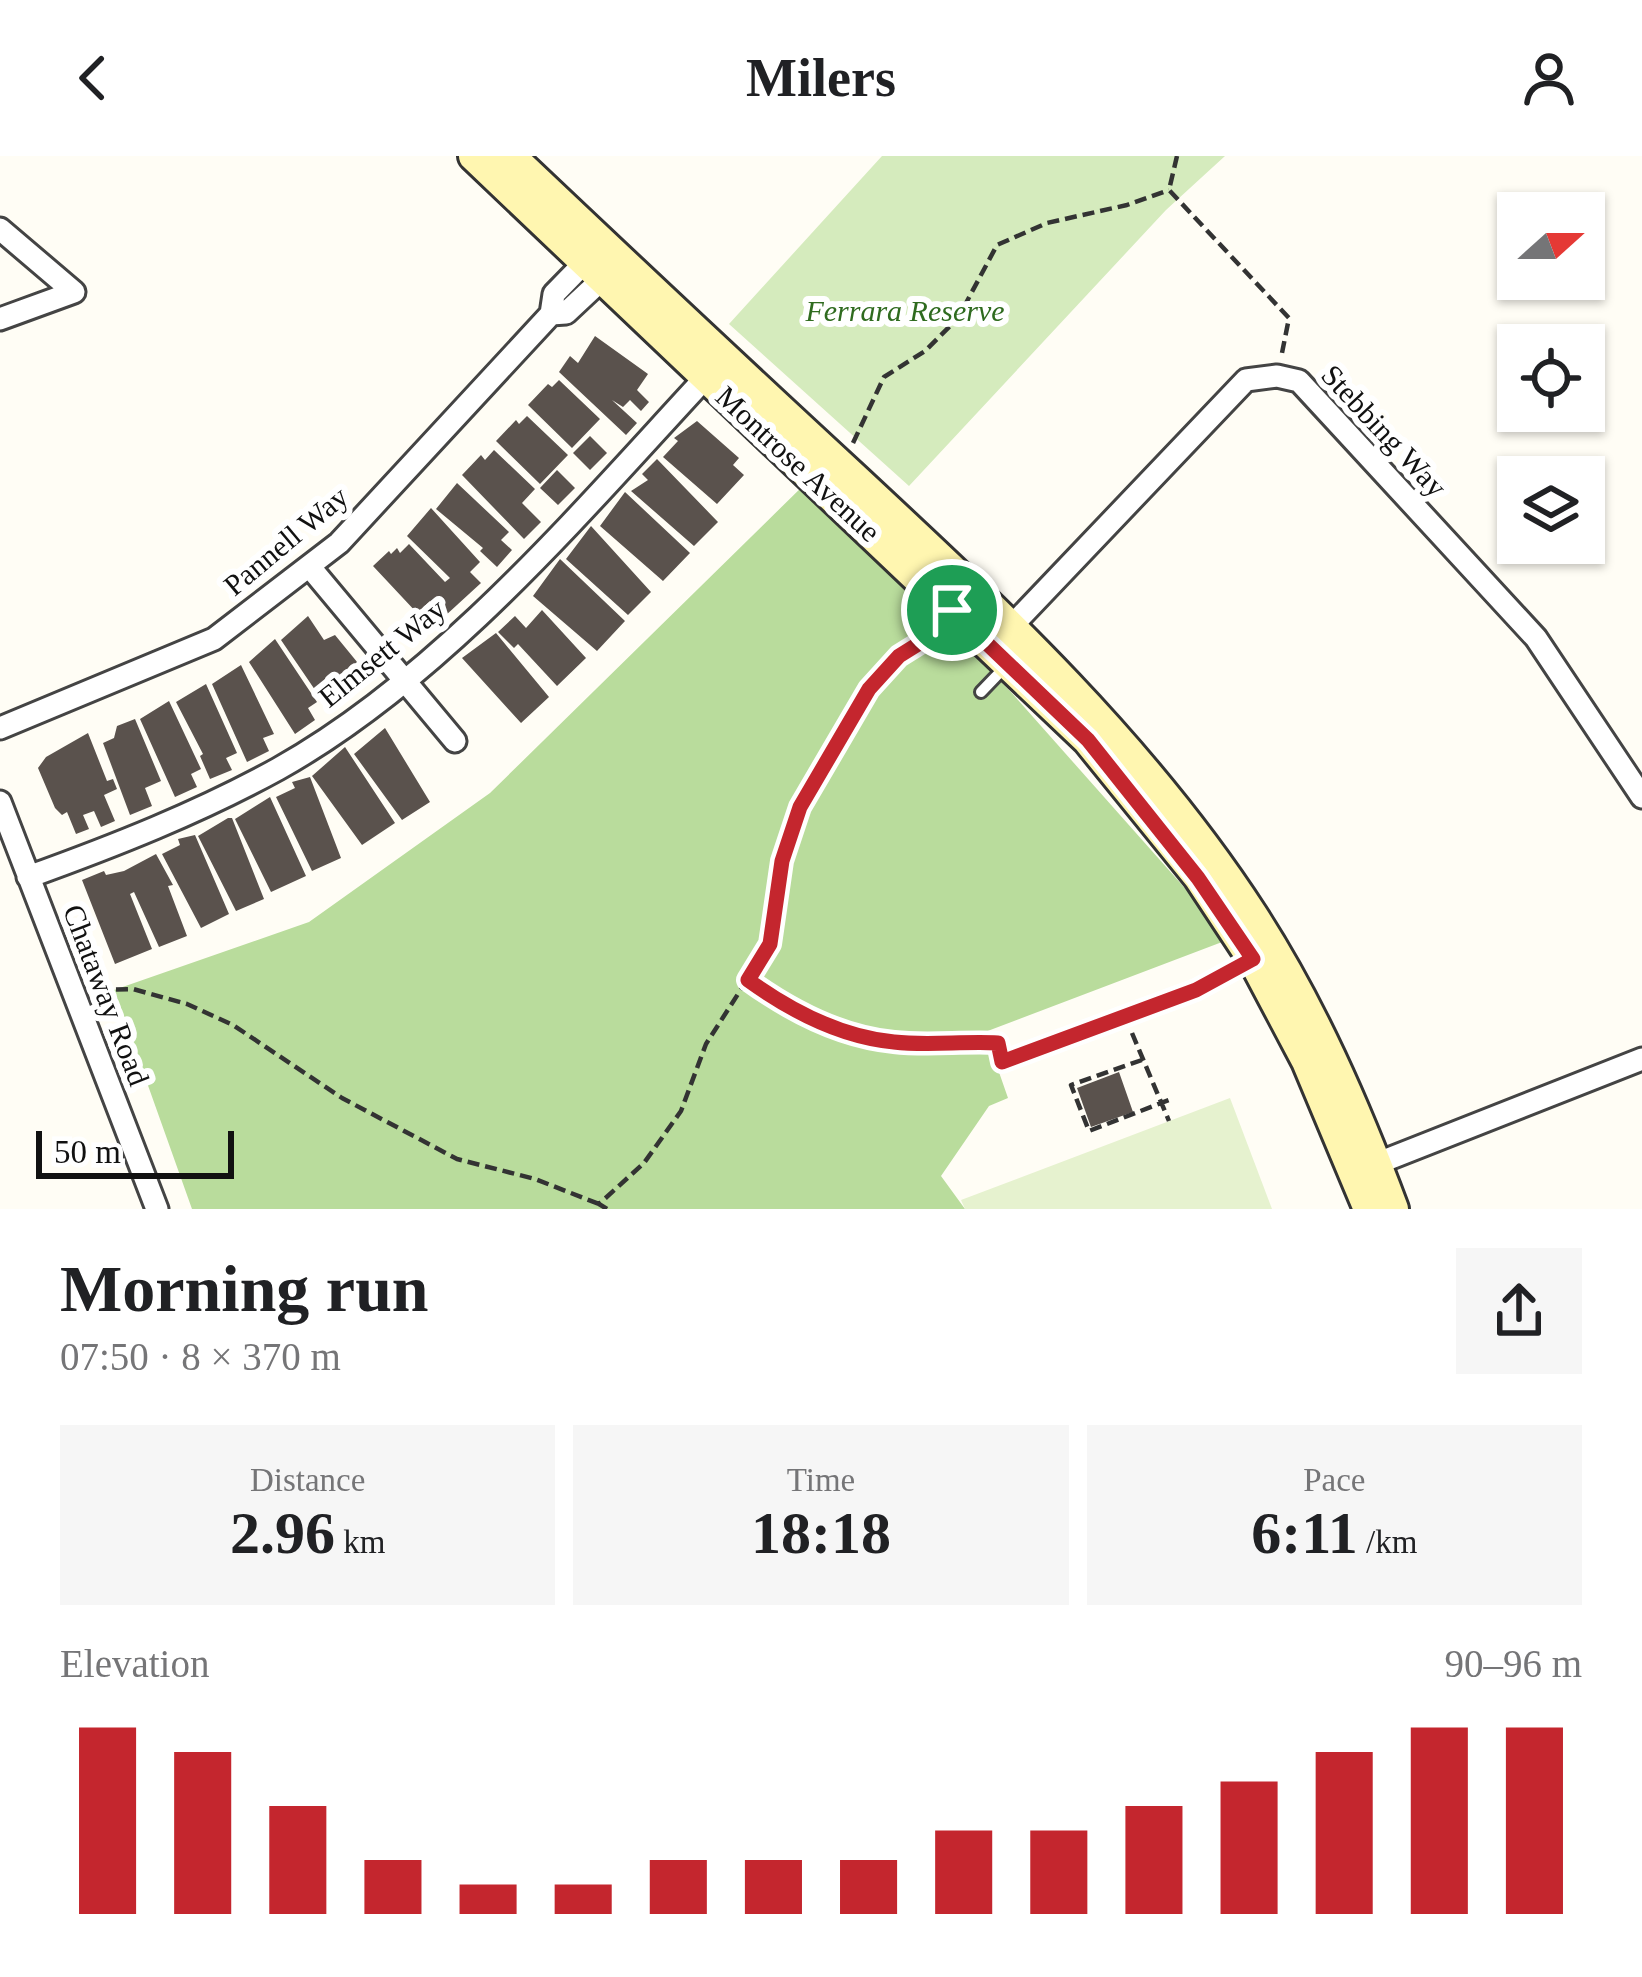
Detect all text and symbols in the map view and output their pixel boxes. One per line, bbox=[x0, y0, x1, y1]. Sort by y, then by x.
icon: back bbox=[60, 45, 126, 111]
icon: person bbox=[1516, 45, 1582, 111]
text: Milers bbox=[746, 48, 896, 108]
north arrow bbox=[1497, 192, 1605, 300]
map controls bbox=[1497, 192, 1605, 564]
park label: Ferrara Reserve bbox=[804, 294, 1005, 327]
button: locate bbox=[1497, 324, 1605, 432]
street label: Stebbing Way bbox=[1315, 358, 1454, 503]
street label: Montrose Avenue bbox=[710, 379, 887, 548]
button: layers bbox=[1497, 456, 1605, 564]
street label: Pannell Way bbox=[217, 479, 354, 602]
pin bbox=[901, 559, 1003, 661]
icon: arrive bbox=[919, 577, 985, 643]
street label: Elmsett Way bbox=[312, 592, 451, 714]
street label: Chataway Road bbox=[57, 900, 156, 1090]
scale bar bbox=[36, 1125, 234, 1178]
text: 50 m bbox=[54, 1134, 121, 1170]
button: share bbox=[1456, 1248, 1582, 1374]
text: Morning run bbox=[60, 1252, 429, 1325]
text: 07:50 · 8 × 370 m bbox=[60, 1335, 341, 1378]
text: Distance bbox=[250, 1462, 365, 1498]
text: Time bbox=[787, 1462, 855, 1498]
text: Pace bbox=[1303, 1462, 1365, 1498]
text: 2.96 bbox=[230, 1500, 335, 1566]
text: 18:18 bbox=[751, 1500, 891, 1566]
text: 6:11 bbox=[1251, 1500, 1358, 1566]
text: km bbox=[335, 1524, 385, 1560]
text: /km bbox=[1358, 1524, 1417, 1560]
text: Elevation bbox=[60, 1642, 209, 1685]
text: 90–96 m bbox=[1444, 1642, 1582, 1685]

